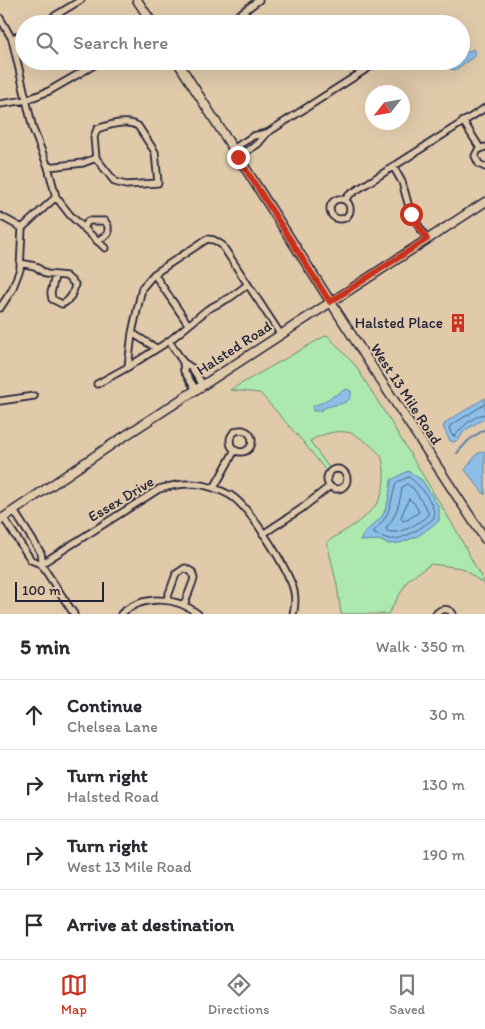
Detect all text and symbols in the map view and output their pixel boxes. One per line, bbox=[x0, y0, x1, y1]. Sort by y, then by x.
search box bbox=[15, 15, 470, 70]
icon: search bbox=[33, 29, 61, 57]
text: Search here bbox=[73, 31, 168, 54]
north arrow bbox=[365, 85, 410, 130]
route end bbox=[227, 146, 250, 169]
route start bbox=[400, 203, 423, 226]
building icon: Halsted Place bbox=[447, 312, 469, 334]
place label: Halsted Place bbox=[355, 314, 443, 332]
street label: Halsted Road bbox=[193, 317, 275, 379]
street label: West 13 Mile Road bbox=[367, 340, 445, 448]
street label: Essex Drive bbox=[85, 472, 157, 526]
scale bar bbox=[15, 579, 104, 602]
text: 100 m bbox=[22, 582, 61, 599]
text: 5 min bbox=[20, 634, 70, 659]
text: Walk · 350 m bbox=[376, 637, 465, 656]
text: Continue bbox=[67, 694, 142, 717]
icon: ahead bbox=[20, 701, 48, 729]
text: 30 m bbox=[429, 705, 465, 724]
text: Chelsea Lane bbox=[67, 717, 158, 736]
text: Turn right bbox=[67, 764, 148, 787]
icon: right bbox=[20, 771, 48, 799]
text: 130 m bbox=[422, 775, 465, 794]
text: Halsted Road bbox=[67, 787, 159, 806]
text: Turn right bbox=[67, 834, 148, 857]
icon: right bbox=[20, 841, 48, 869]
text: 190 m bbox=[422, 845, 465, 864]
text: West 13 Mile Road bbox=[67, 857, 192, 876]
icon: arrive bbox=[20, 911, 48, 939]
text: Arrive at destination bbox=[67, 913, 234, 936]
tab: Map bbox=[60, 971, 88, 1018]
tab: Directions bbox=[208, 971, 269, 1018]
tab: Saved bbox=[389, 971, 425, 1018]

